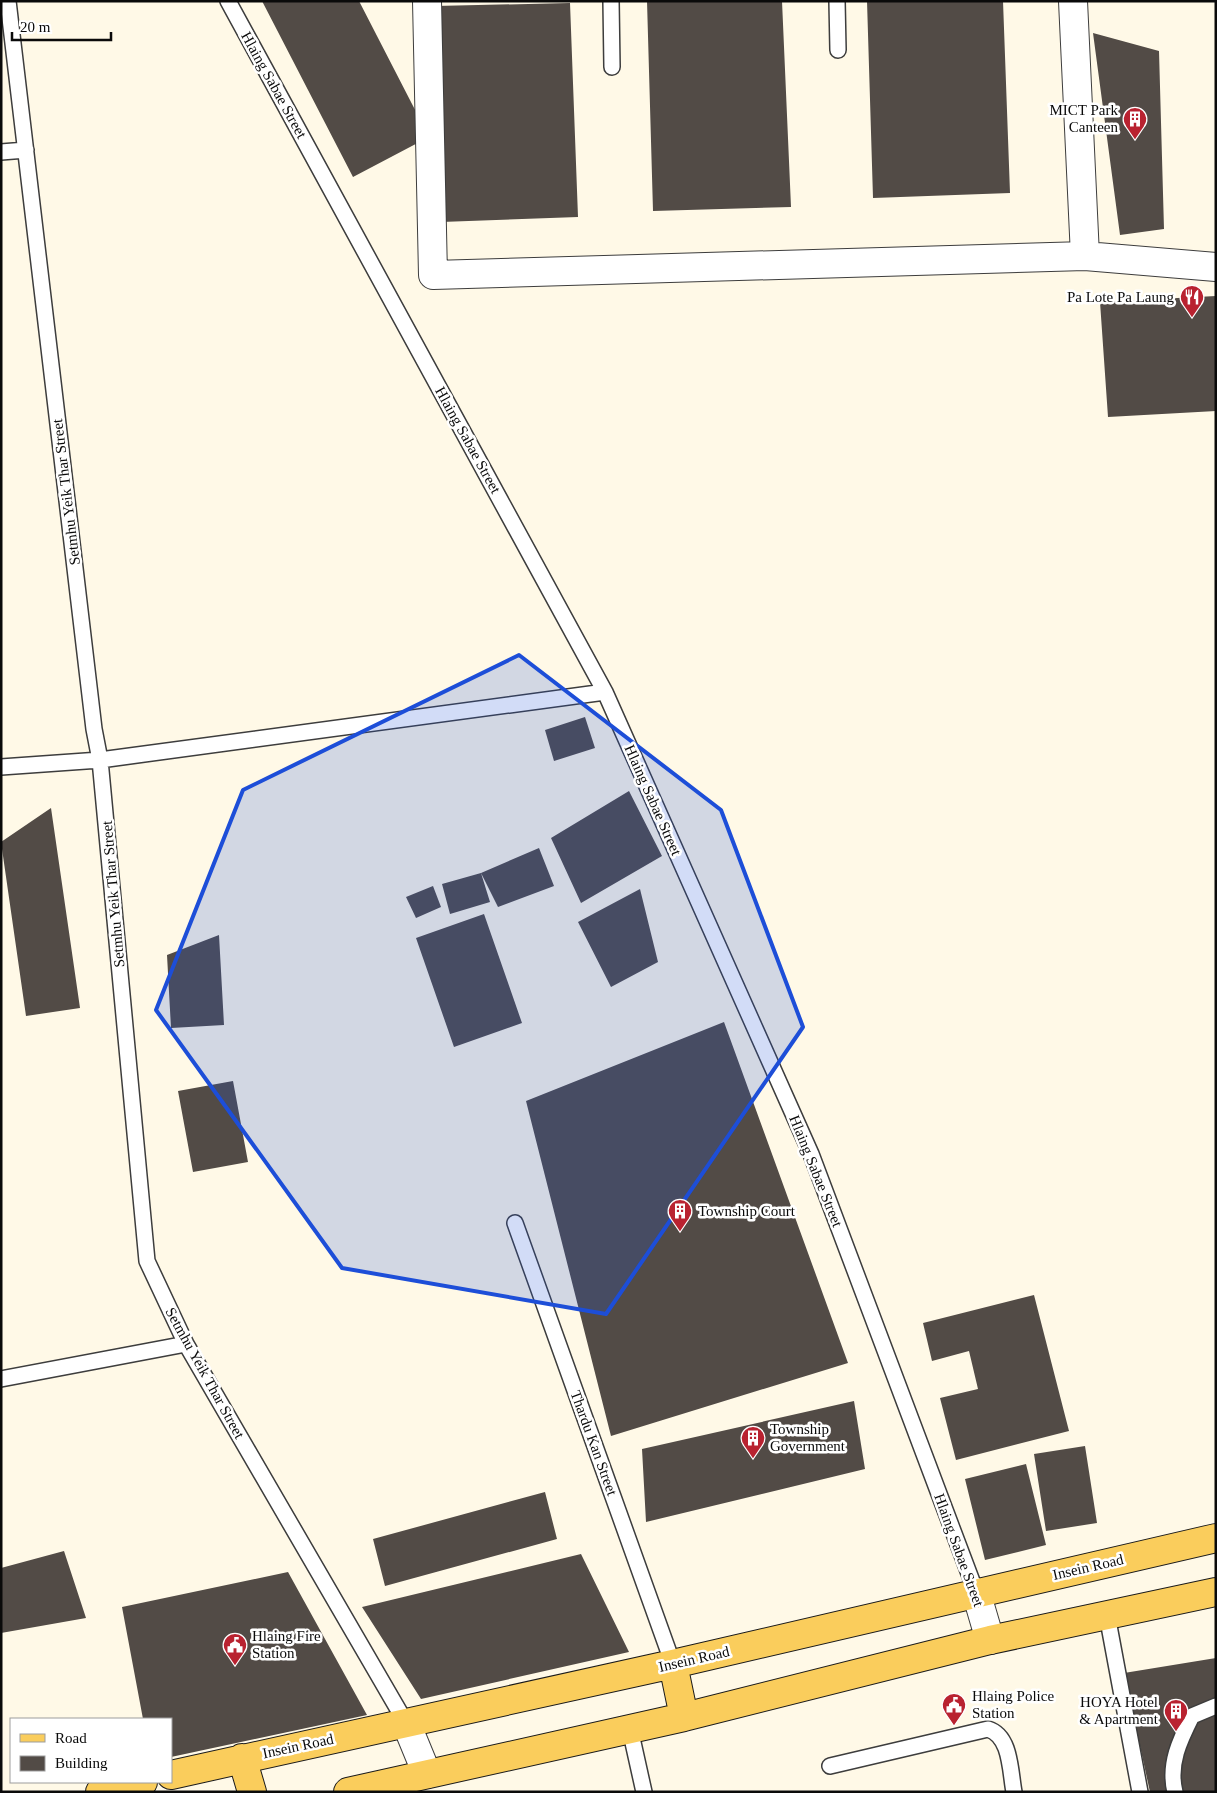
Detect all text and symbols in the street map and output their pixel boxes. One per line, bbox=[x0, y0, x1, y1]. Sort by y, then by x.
scale bar bbox=[12, 10, 111, 42]
text: 20 m bbox=[20, 19, 51, 35]
street label: Hlaing Sabae Street bbox=[238, 29, 310, 142]
place label: MICT Park Canteen bbox=[1050, 102, 1118, 135]
building icon: MICT Park Canteen bbox=[1122, 106, 1148, 140]
restaurant icon: Pa Lote Pa Laung bbox=[1179, 284, 1205, 318]
place label: Pa Lote Pa Laung bbox=[1067, 289, 1174, 305]
street label: Hlaing Sabae Street bbox=[432, 384, 504, 497]
street label: Setmhu Yeik Thar Street bbox=[49, 417, 83, 566]
street label: Hlaing Sabae Street bbox=[621, 742, 685, 858]
street label: Setmhu Yeik Thar Street bbox=[99, 819, 127, 968]
street label: Hlaing Sabae Street bbox=[786, 1113, 846, 1230]
building icon: Township Court bbox=[667, 1198, 693, 1232]
place label: Township Court bbox=[698, 1203, 796, 1219]
street label: Setmhu Yeik Thar Street bbox=[162, 1305, 248, 1442]
street label: Thardu Kan Street bbox=[568, 1388, 621, 1499]
place label: Township Government bbox=[770, 1421, 846, 1454]
building icon: Township Government bbox=[740, 1425, 766, 1459]
street label: Hlaing Sabae Street bbox=[931, 1491, 987, 1609]
street label: Insein Road bbox=[1051, 1551, 1125, 1583]
place label: Hlaing Fire Station bbox=[252, 1628, 321, 1661]
public building icon: Hlaing Fire Station bbox=[222, 1632, 248, 1666]
street label: Insein Road bbox=[657, 1643, 731, 1675]
place label: Hlaing Police Station bbox=[972, 1688, 1054, 1721]
public building icon: Hlaing Police Station bbox=[941, 1692, 967, 1726]
place label: HOYA Hotel & Apartment bbox=[1079, 1694, 1159, 1727]
building icon: HOYA Hotel & Apartment bbox=[1163, 1698, 1189, 1732]
legend bbox=[10, 1718, 172, 1783]
text: Road bbox=[55, 1730, 87, 1746]
street label: Insein Road bbox=[261, 1731, 335, 1761]
text: Building bbox=[55, 1755, 108, 1771]

